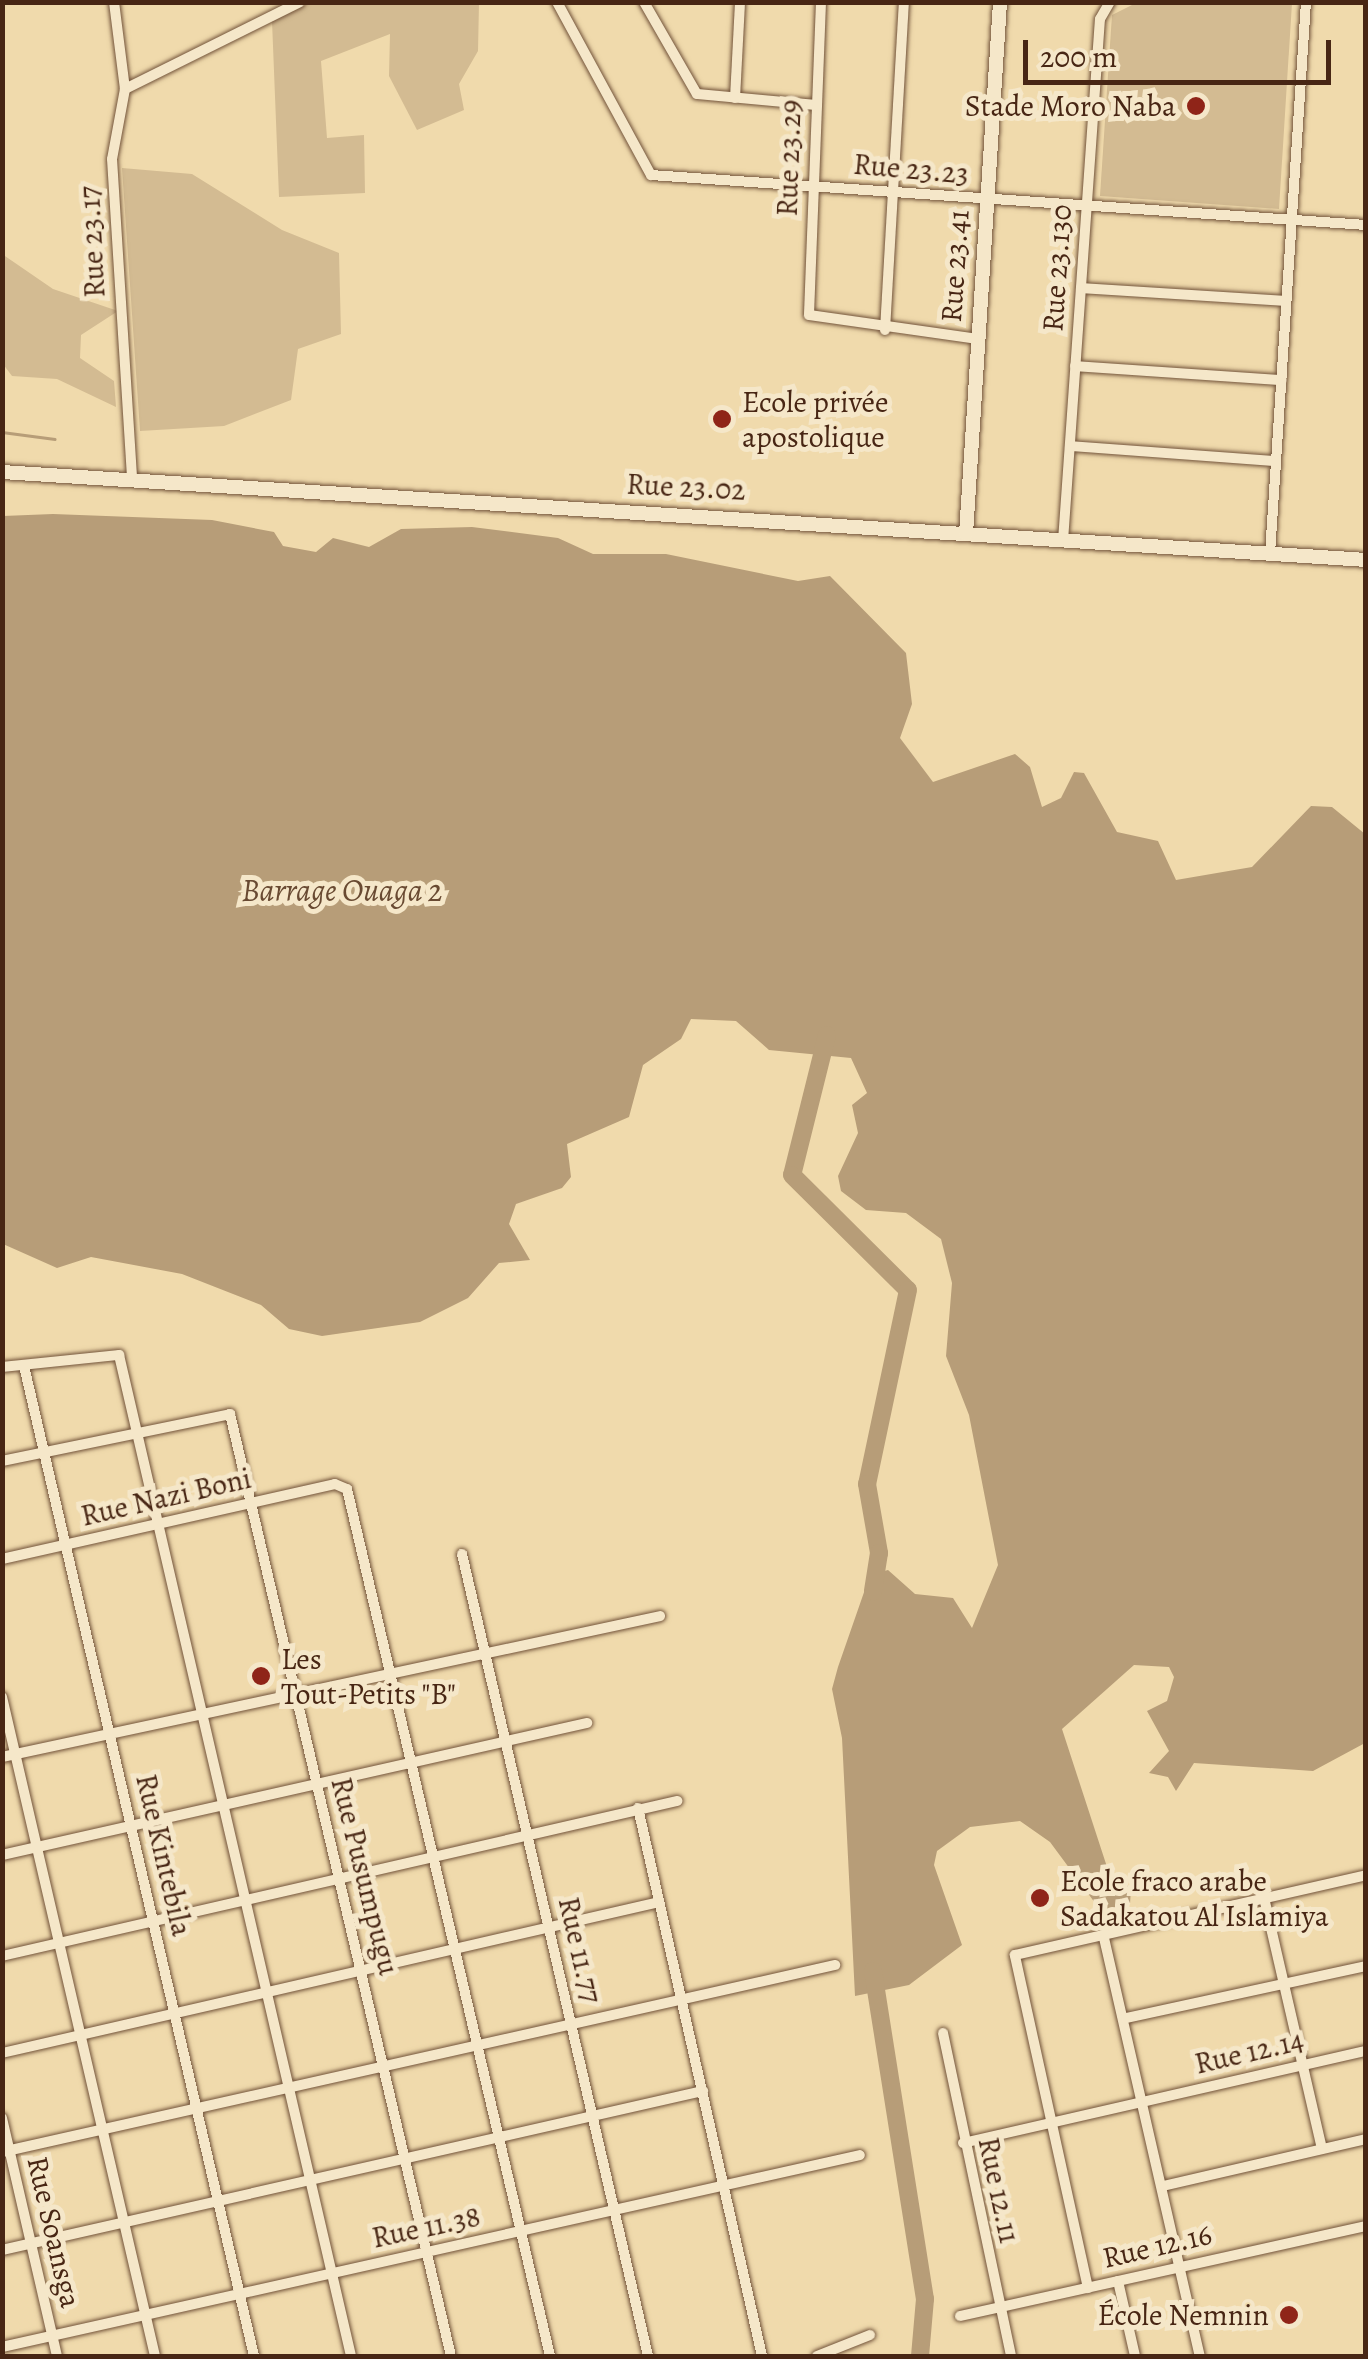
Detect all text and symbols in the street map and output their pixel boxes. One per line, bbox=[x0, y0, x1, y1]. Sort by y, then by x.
scale bar bbox=[1028, 20, 1336, 82]
text: 200 m bbox=[1040, 37, 1117, 77]
place label: Stade Moro Naba bbox=[965, 88, 1176, 124]
marker: Stade Moro Naba bbox=[1185, 95, 1207, 117]
street label: Rue 23.29 bbox=[769, 99, 809, 217]
street label: Rue 23.23 bbox=[852, 146, 970, 192]
street label: Rue 23.17 bbox=[71, 185, 113, 299]
street label: Rue 23.130 bbox=[1035, 203, 1079, 333]
street label: Rue 23.41 bbox=[933, 208, 977, 324]
place label: Ecole privée apostolique bbox=[742, 384, 888, 454]
marker: Ecole privée apostolique bbox=[711, 408, 733, 430]
street label: Rue 23.02 bbox=[626, 466, 746, 508]
water label: Barrage Ouaga 2 bbox=[242, 871, 442, 909]
street label: Rue Nazi Boni bbox=[77, 1460, 255, 1534]
place label: Les Tout-Petits "B" bbox=[281, 1641, 457, 1712]
marker: Les Tout-Petits "B" bbox=[250, 1665, 272, 1687]
street label: Rue Kintebila bbox=[128, 1771, 200, 1939]
street label: Rue Pusumpugu bbox=[323, 1773, 407, 1979]
place label: Ecole fraco arabe Sadakatou Al Islamiya bbox=[1060, 1863, 1329, 1934]
marker: Ecole fraco arabe Sadakatou Al Islamiya bbox=[1029, 1887, 1051, 1909]
street label: Rue 11.77 bbox=[550, 1893, 610, 2007]
street label: Rue 12.14 bbox=[1191, 2022, 1307, 2082]
street label: Rue 12.11 bbox=[970, 2134, 1028, 2246]
street label: Rue Soansga bbox=[19, 2153, 89, 2311]
street label: Rue 11.38 bbox=[369, 2198, 483, 2256]
street label: Rue 12.16 bbox=[1099, 2216, 1215, 2276]
place label: École Nemnin bbox=[1097, 2297, 1269, 2333]
marker: École Nemnin bbox=[1278, 2304, 1300, 2326]

